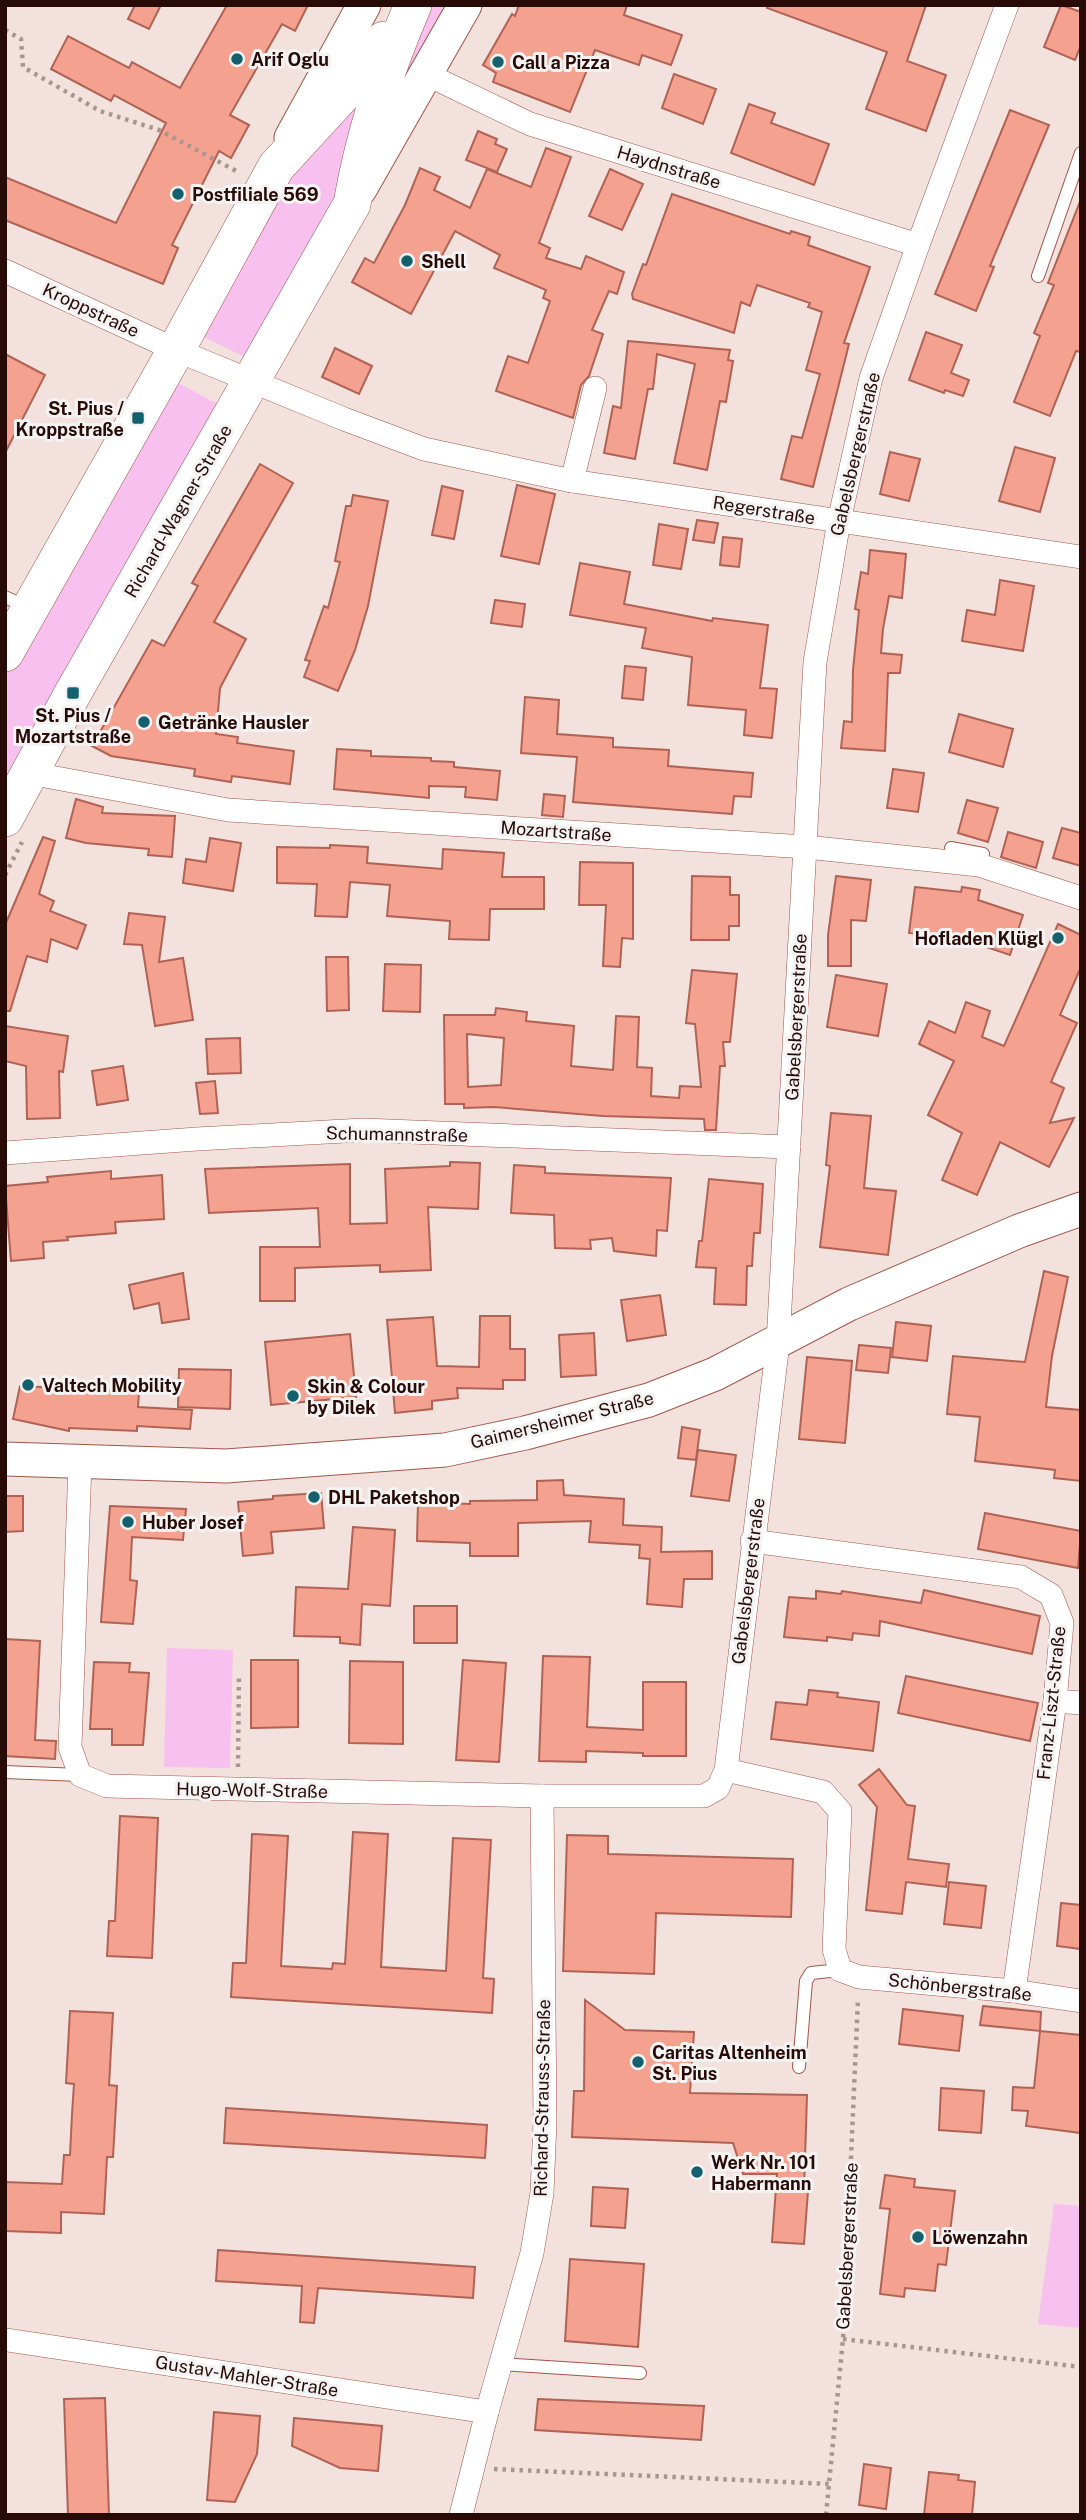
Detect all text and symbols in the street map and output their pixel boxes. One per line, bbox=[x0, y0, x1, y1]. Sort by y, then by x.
place label: Arif Oglu bbox=[251, 49, 329, 70]
marker: Arif Oglu bbox=[229, 51, 245, 67]
place label: Call a Pizza bbox=[512, 52, 610, 73]
marker: Call a Pizza bbox=[490, 54, 506, 70]
street label: Haydnstraße bbox=[615, 141, 723, 193]
place label: Postfiliale 569 bbox=[192, 184, 319, 205]
marker: Postfiliale 569 bbox=[170, 186, 186, 202]
place label: Shell bbox=[421, 251, 466, 272]
marker: Shell bbox=[399, 253, 415, 269]
street label: Kroppstraße bbox=[39, 278, 143, 342]
street label: Gabelsbergerstraße bbox=[826, 370, 884, 538]
place label: St. Pius / Kroppstraße bbox=[16, 398, 124, 440]
marker: St. Pius / Kroppstraße bbox=[130, 410, 146, 426]
street label: Richard-Wagner-Straße bbox=[120, 421, 236, 601]
street label: Regerstraße bbox=[711, 492, 817, 528]
marker: St. Pius / Mozartstraße bbox=[65, 685, 81, 701]
place label: St. Pius / Mozartstraße bbox=[15, 705, 131, 747]
place label: Getränke Hausler bbox=[158, 712, 310, 733]
marker: Getränke Hausler bbox=[136, 714, 152, 730]
street label: Mozartstraße bbox=[500, 817, 612, 845]
place label: Hofladen Klügl bbox=[915, 928, 1044, 949]
marker: Hofladen Klügl bbox=[1050, 930, 1066, 946]
street label: Gabelsbergerstraße bbox=[781, 933, 811, 1101]
street label: Schumannstraße bbox=[326, 1122, 468, 1146]
place label: Valtech Mobility bbox=[42, 1375, 182, 1396]
place label: Skin & Colour by Dilek bbox=[307, 1376, 425, 1418]
marker: Valtech Mobility bbox=[20, 1377, 36, 1393]
street label: Gaimersheimer Straße bbox=[468, 1387, 656, 1453]
marker: Skin & Colour by Dilek bbox=[285, 1388, 301, 1404]
place label: DHL Paketshop bbox=[328, 1487, 460, 1508]
marker: DHL Paketshop bbox=[306, 1489, 322, 1505]
street label: Gabelsbergerstraße bbox=[727, 1497, 769, 1665]
place label: Huber Josef bbox=[142, 1512, 244, 1533]
marker: Huber Josef bbox=[120, 1514, 136, 1530]
street label: Franz-Liszt-Straße bbox=[1032, 1625, 1070, 1781]
street label: Hugo-Wolf-Straße bbox=[176, 1778, 328, 1802]
street label: Schönbergstraße bbox=[887, 1969, 1033, 2005]
street label: Richard-Strauss-Straße bbox=[530, 1999, 554, 2197]
place label: Caritas Altenheim St. Pius bbox=[652, 2042, 807, 2084]
marker: Caritas Altenheim St. Pius bbox=[630, 2054, 646, 2070]
place label: Werk Nr. 101 Habermann bbox=[711, 2152, 816, 2194]
street label: Gabelsbergerstraße bbox=[832, 2162, 862, 2330]
marker: Werk Nr. 101 Habermann bbox=[689, 2164, 705, 2180]
place label: Löwenzahn bbox=[932, 2227, 1028, 2248]
marker: Löwenzahn bbox=[910, 2229, 926, 2245]
street label: Gustav-Mahler-Straße bbox=[154, 2351, 340, 2401]

